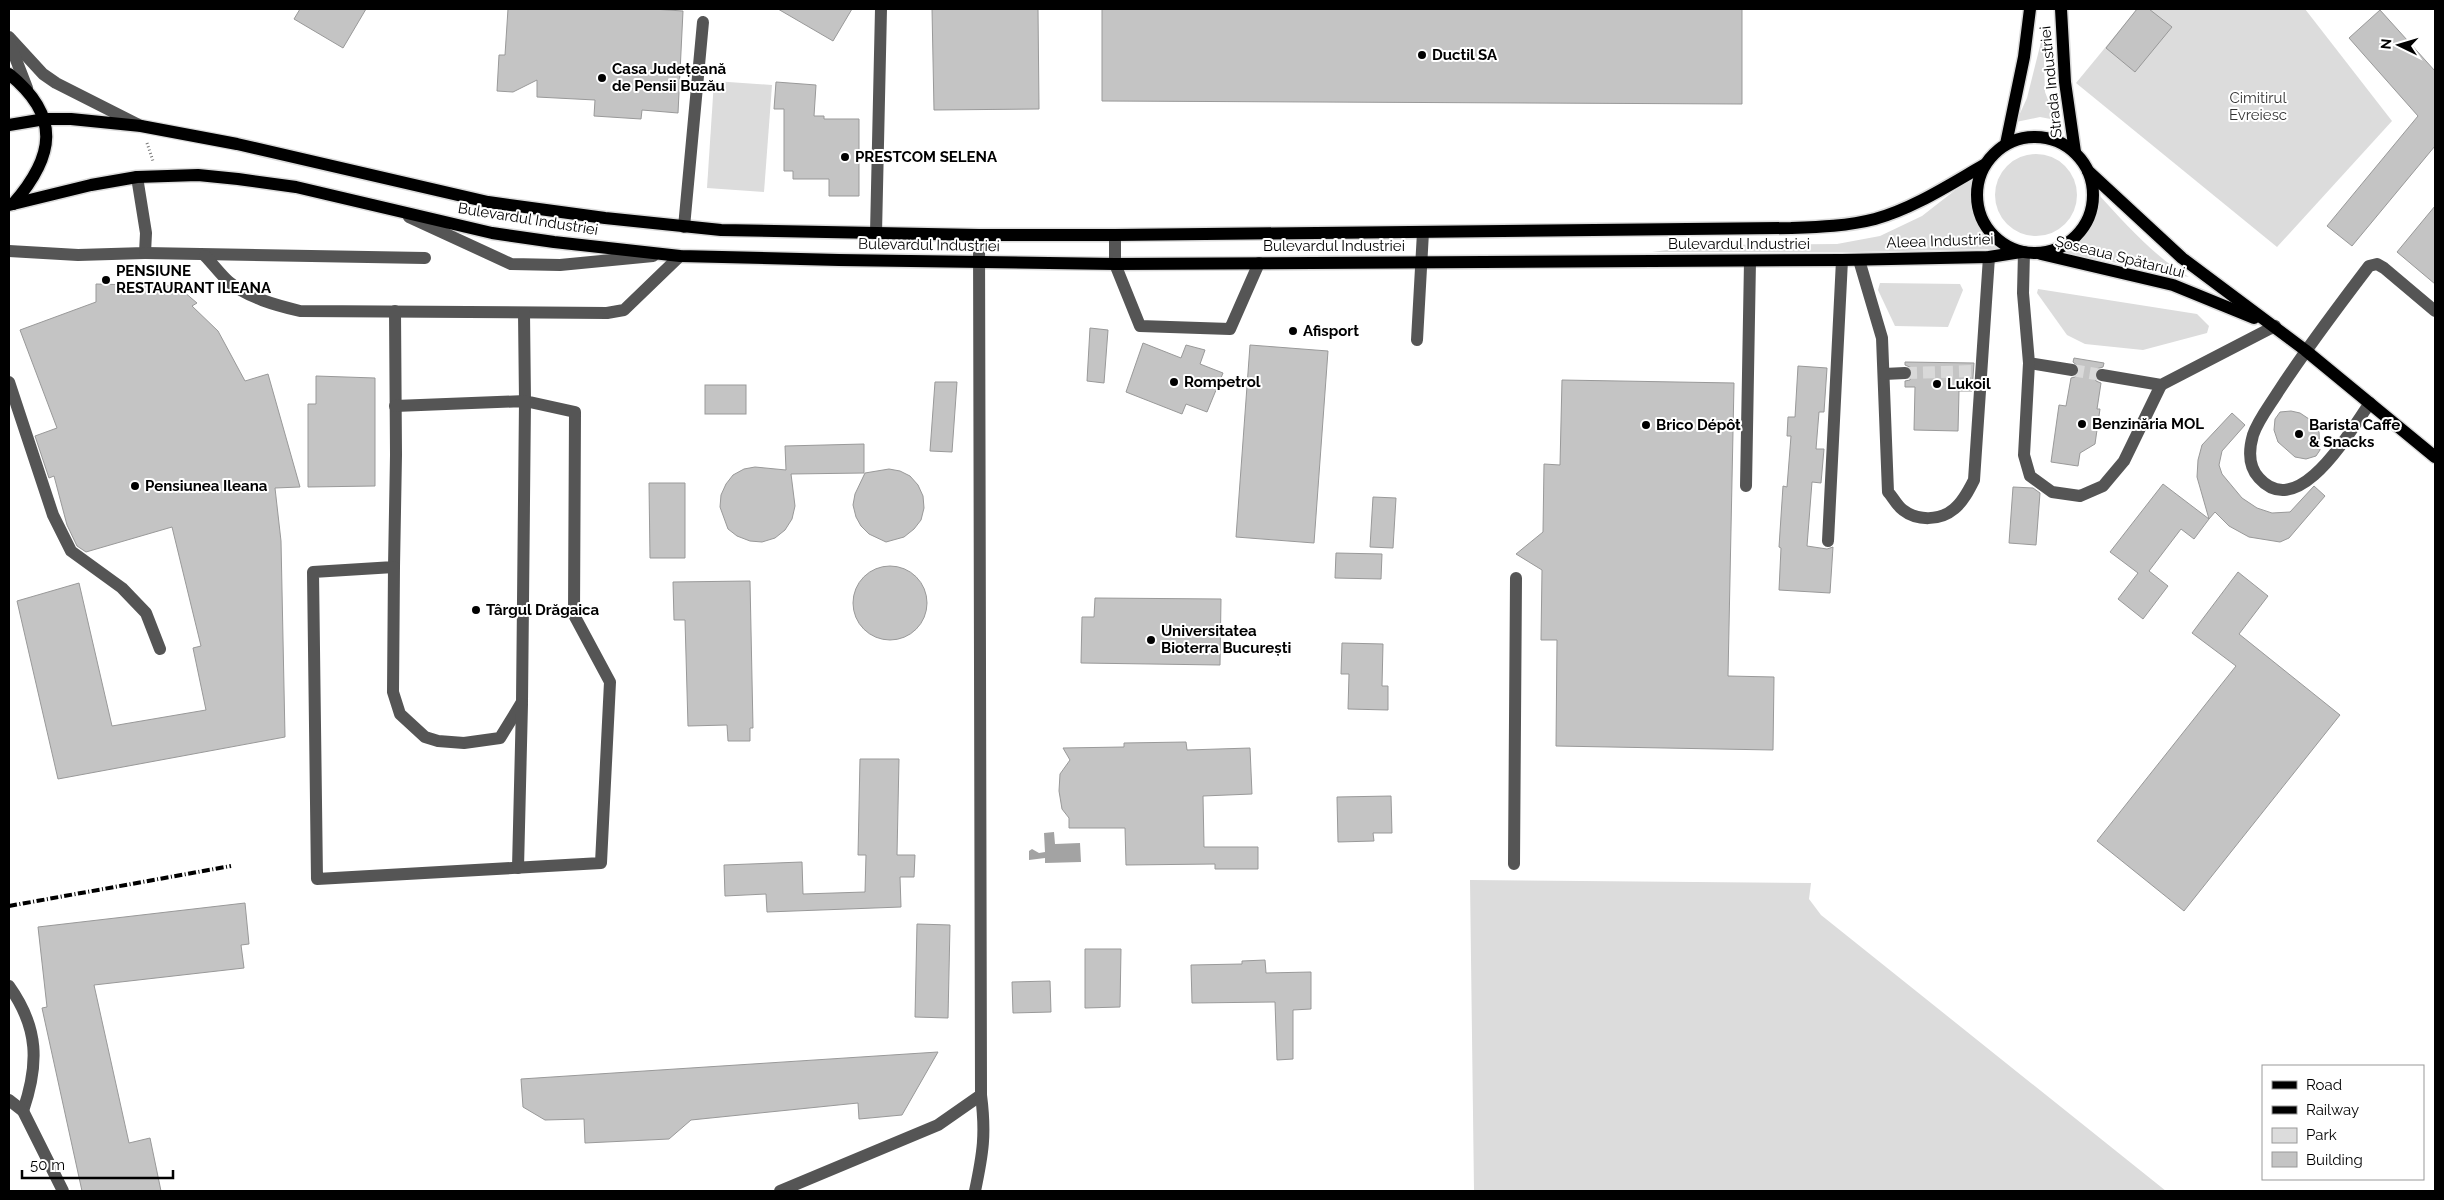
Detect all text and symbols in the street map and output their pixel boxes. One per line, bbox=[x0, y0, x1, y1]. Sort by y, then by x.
north arrow bbox=[2374, 20, 2424, 70]
street label: Strada Industriei bbox=[2036, 25, 2066, 139]
text: N bbox=[2378, 38, 2394, 50]
place label: Ductil SA bbox=[1432, 46, 1498, 64]
marker: Ductil SA bbox=[1416, 49, 1428, 61]
place label: Casa Județeană de Pensii Buzău bbox=[612, 60, 727, 95]
marker: Casa Județeană de Pensii Buzău bbox=[596, 72, 608, 84]
park label: Cimitirul Evreiesc bbox=[2229, 89, 2287, 124]
place label: PRESTCOM SELENA bbox=[855, 148, 998, 166]
marker: PRESTCOM SELENA bbox=[839, 151, 851, 163]
street label: Bulevardul Industriei bbox=[457, 199, 599, 239]
street label: Aleea Industriei bbox=[1886, 230, 1994, 252]
street label: Șoseaua Spătarului bbox=[2053, 232, 2187, 282]
street label: Bulevardul Industriei bbox=[858, 235, 1000, 255]
street label: Bulevardul Industriei bbox=[1668, 235, 1810, 253]
street label: Bulevardul Industriei bbox=[1263, 237, 1405, 255]
place label: PENSIUNE RESTAURANT ILEANA bbox=[116, 262, 272, 297]
marker: PENSIUNE RESTAURANT ILEANA bbox=[100, 274, 112, 286]
place label: Afisport bbox=[1303, 322, 1359, 340]
marker: Afisport bbox=[1287, 325, 1299, 337]
place label: Rompetrol bbox=[1184, 373, 1261, 391]
place label: Lukoil bbox=[1947, 375, 1991, 393]
marker: Rompetrol bbox=[1168, 376, 1180, 388]
marker: Lukoil bbox=[1931, 378, 1943, 390]
place label: Benzinăria MOL bbox=[2092, 415, 2204, 433]
place label: Brico Dépôt bbox=[1656, 416, 1741, 434]
place label: Barista Caffe & Snacks bbox=[2309, 416, 2400, 451]
marker: Benzinăria MOL bbox=[2076, 418, 2088, 430]
marker: Brico Dépôt bbox=[1640, 419, 1652, 431]
marker: Barista Caffe & Snacks bbox=[2293, 428, 2305, 440]
place label: Pensiunea Ileana bbox=[145, 477, 268, 495]
marker: Pensiunea Ileana bbox=[129, 480, 141, 492]
place label: Târgul Drăgaica bbox=[486, 601, 600, 619]
marker: Târgul Drăgaica bbox=[470, 604, 482, 616]
place label: Universitatea Bioterra București bbox=[1161, 622, 1291, 657]
marker: Universitatea Bioterra București bbox=[1145, 634, 1157, 646]
legend bbox=[2262, 1065, 2424, 1180]
text: Road bbox=[2306, 1076, 2342, 1094]
text: Railway bbox=[2306, 1101, 2359, 1119]
text: Park bbox=[2306, 1126, 2337, 1144]
scale bar bbox=[22, 1148, 174, 1180]
text: Building bbox=[2306, 1151, 2363, 1169]
text: 50 m bbox=[30, 1156, 65, 1174]

